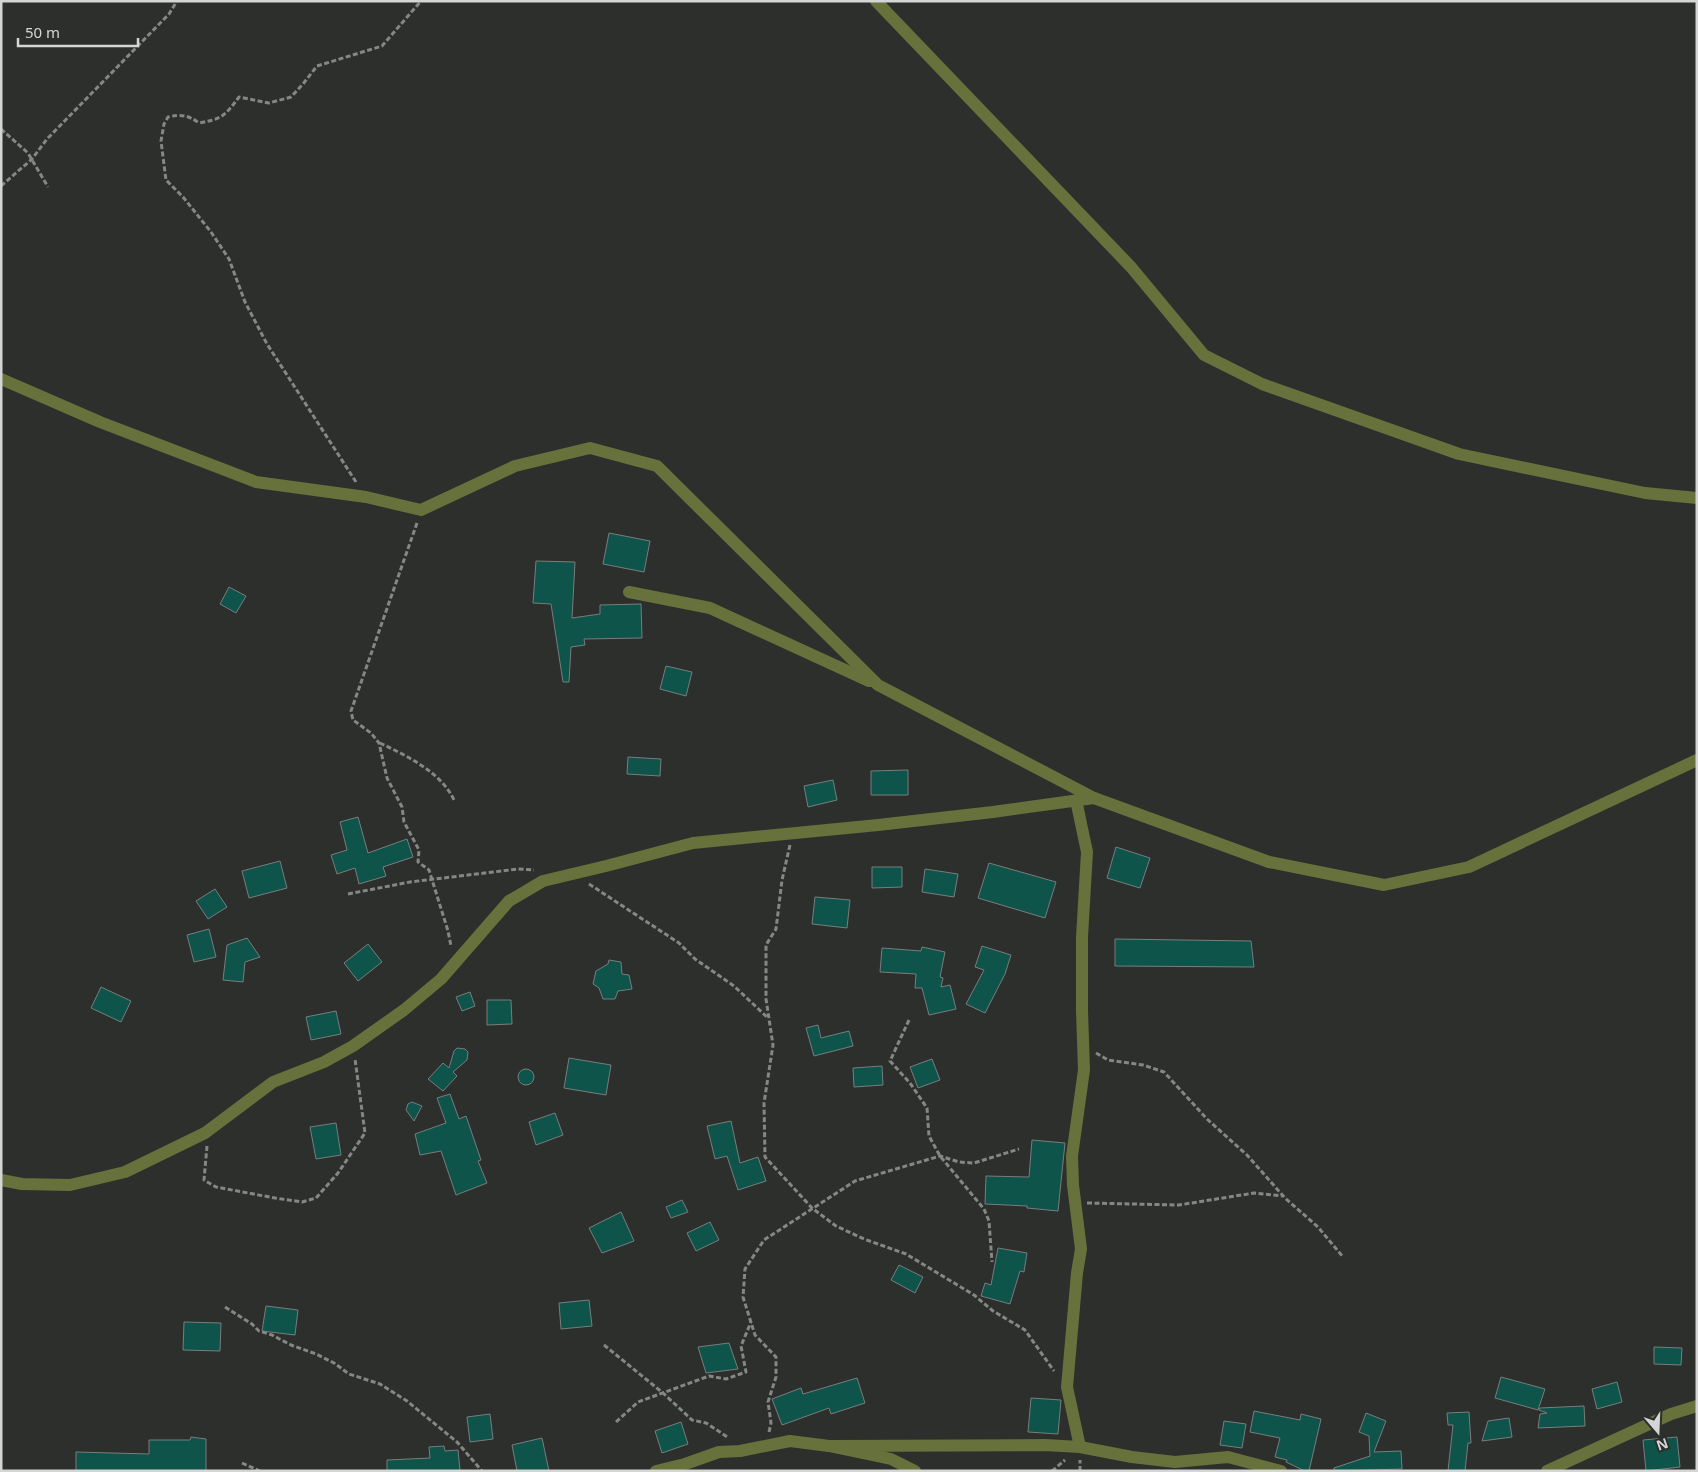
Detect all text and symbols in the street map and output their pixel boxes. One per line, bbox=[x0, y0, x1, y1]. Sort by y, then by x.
scale bar bbox=[18, 15, 138, 47]
text: 50 m bbox=[25, 22, 60, 42]
north arrow bbox=[1633, 1407, 1683, 1457]
text: N bbox=[1654, 1434, 1671, 1456]

